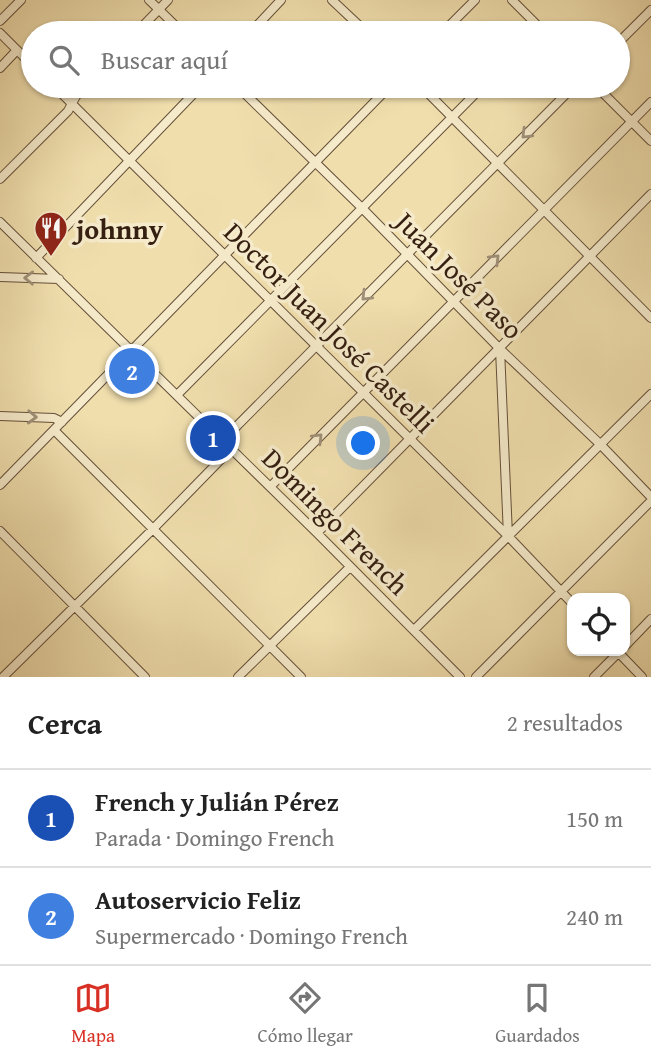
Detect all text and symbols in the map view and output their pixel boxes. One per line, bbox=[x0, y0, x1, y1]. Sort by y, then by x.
search box bbox=[21, 21, 630, 98]
text: Buscar aquí bbox=[101, 40, 228, 79]
icon: search bbox=[45, 41, 83, 79]
one-way arrow bbox=[522, 126, 534, 138]
street label: Juan José Paso bbox=[385, 200, 533, 348]
place label: johnny bbox=[71, 208, 164, 249]
restaurant icon: johnny bbox=[32, 209, 70, 258]
street label: Doctor Juan José Castelli bbox=[215, 212, 445, 442]
one-way arrow bbox=[487, 255, 500, 268]
one-way arrow bbox=[24, 270, 34, 286]
one-way arrow bbox=[362, 288, 375, 301]
pin: 2 bbox=[109, 345, 155, 397]
one-way arrow bbox=[27, 409, 37, 425]
pin: 1 bbox=[190, 412, 236, 464]
your location bbox=[346, 426, 380, 460]
one-way arrow bbox=[309, 433, 322, 446]
street label: Domingo French bbox=[253, 438, 419, 604]
map controls bbox=[567, 593, 630, 656]
button: locate bbox=[567, 593, 630, 656]
text: Cerca bbox=[28, 701, 102, 745]
text: 2 resultados bbox=[507, 706, 623, 739]
text: French y Julián Pérez bbox=[95, 782, 339, 821]
text: 1 bbox=[45, 802, 57, 835]
text: 150 m bbox=[566, 802, 623, 835]
text: Parada · Domingo French bbox=[95, 821, 334, 854]
text: Autoservicio Feliz bbox=[95, 880, 301, 919]
text: 2 bbox=[45, 900, 57, 933]
text: 240 m bbox=[566, 900, 623, 933]
text: Supermercado · Domingo French bbox=[95, 919, 408, 952]
tab: Mapa bbox=[71, 979, 115, 1049]
tab: Cómo llegar bbox=[257, 979, 353, 1049]
tab: Guardados bbox=[495, 979, 580, 1049]

